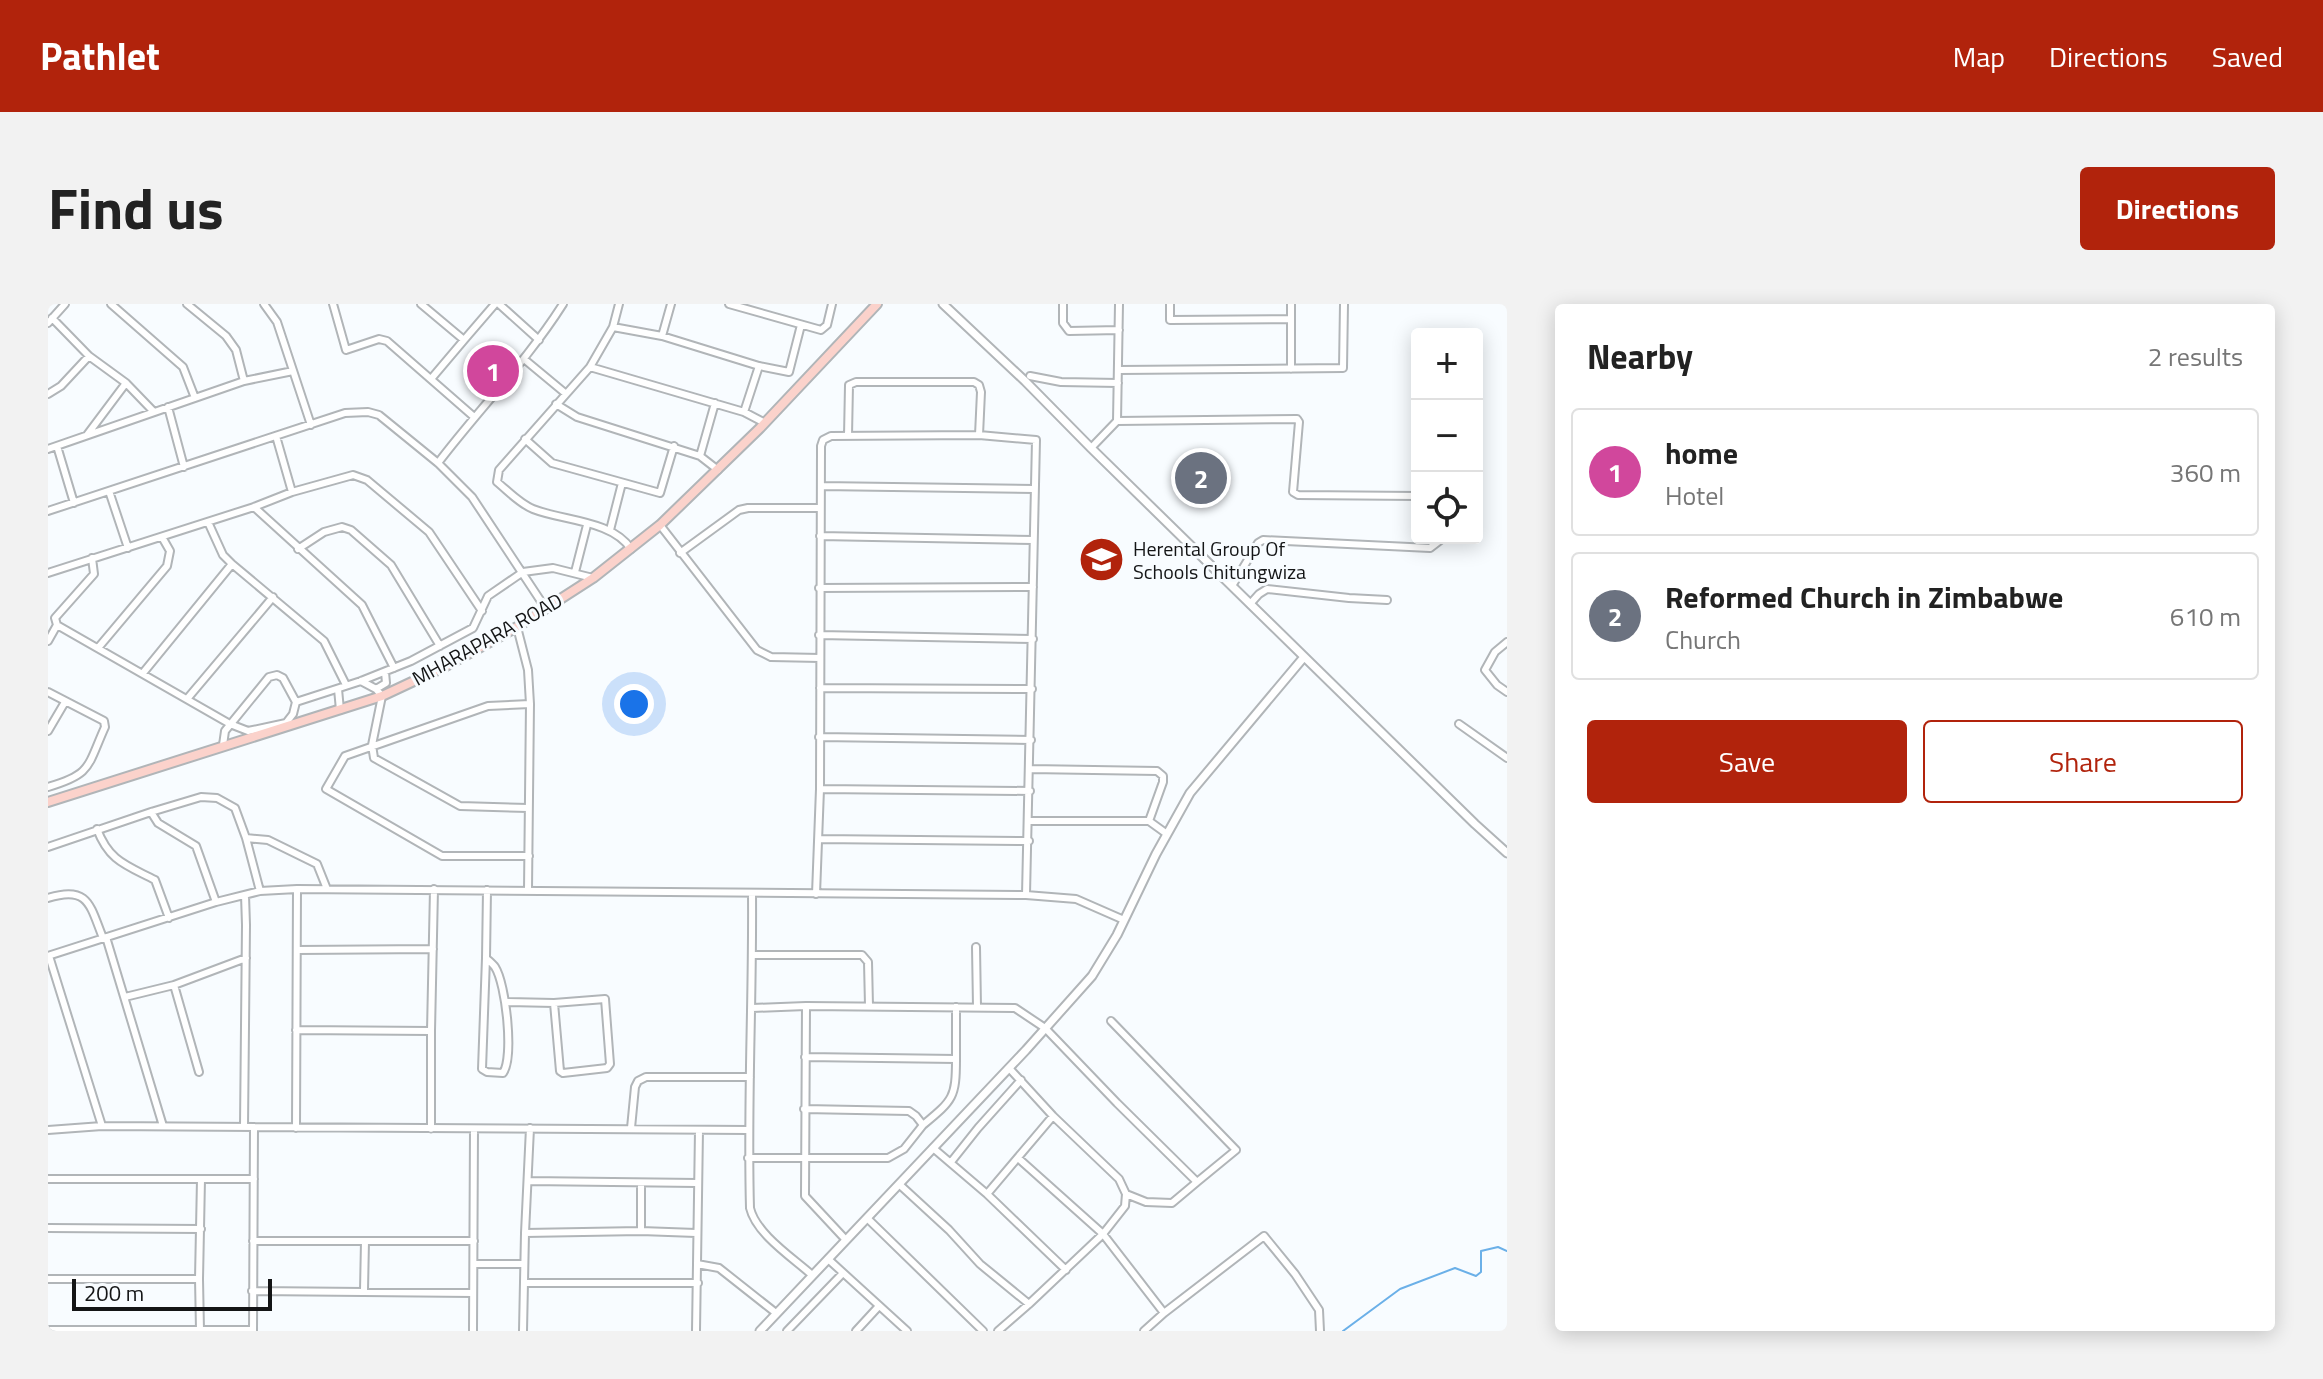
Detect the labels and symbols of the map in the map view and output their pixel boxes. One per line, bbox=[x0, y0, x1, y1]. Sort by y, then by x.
pin: 1 bbox=[467, 341, 519, 401]
pin: 2 bbox=[1175, 448, 1227, 508]
place label: Herental Group Of Schools Chitungwiza bbox=[1133, 533, 1306, 587]
school or university icon: Herental Group Of Schools Chitungwiza bbox=[1078, 536, 1126, 584]
street label: MHARAPARA ROAD bbox=[406, 585, 568, 693]
your location bbox=[614, 684, 654, 724]
scale bar bbox=[72, 1275, 272, 1311]

